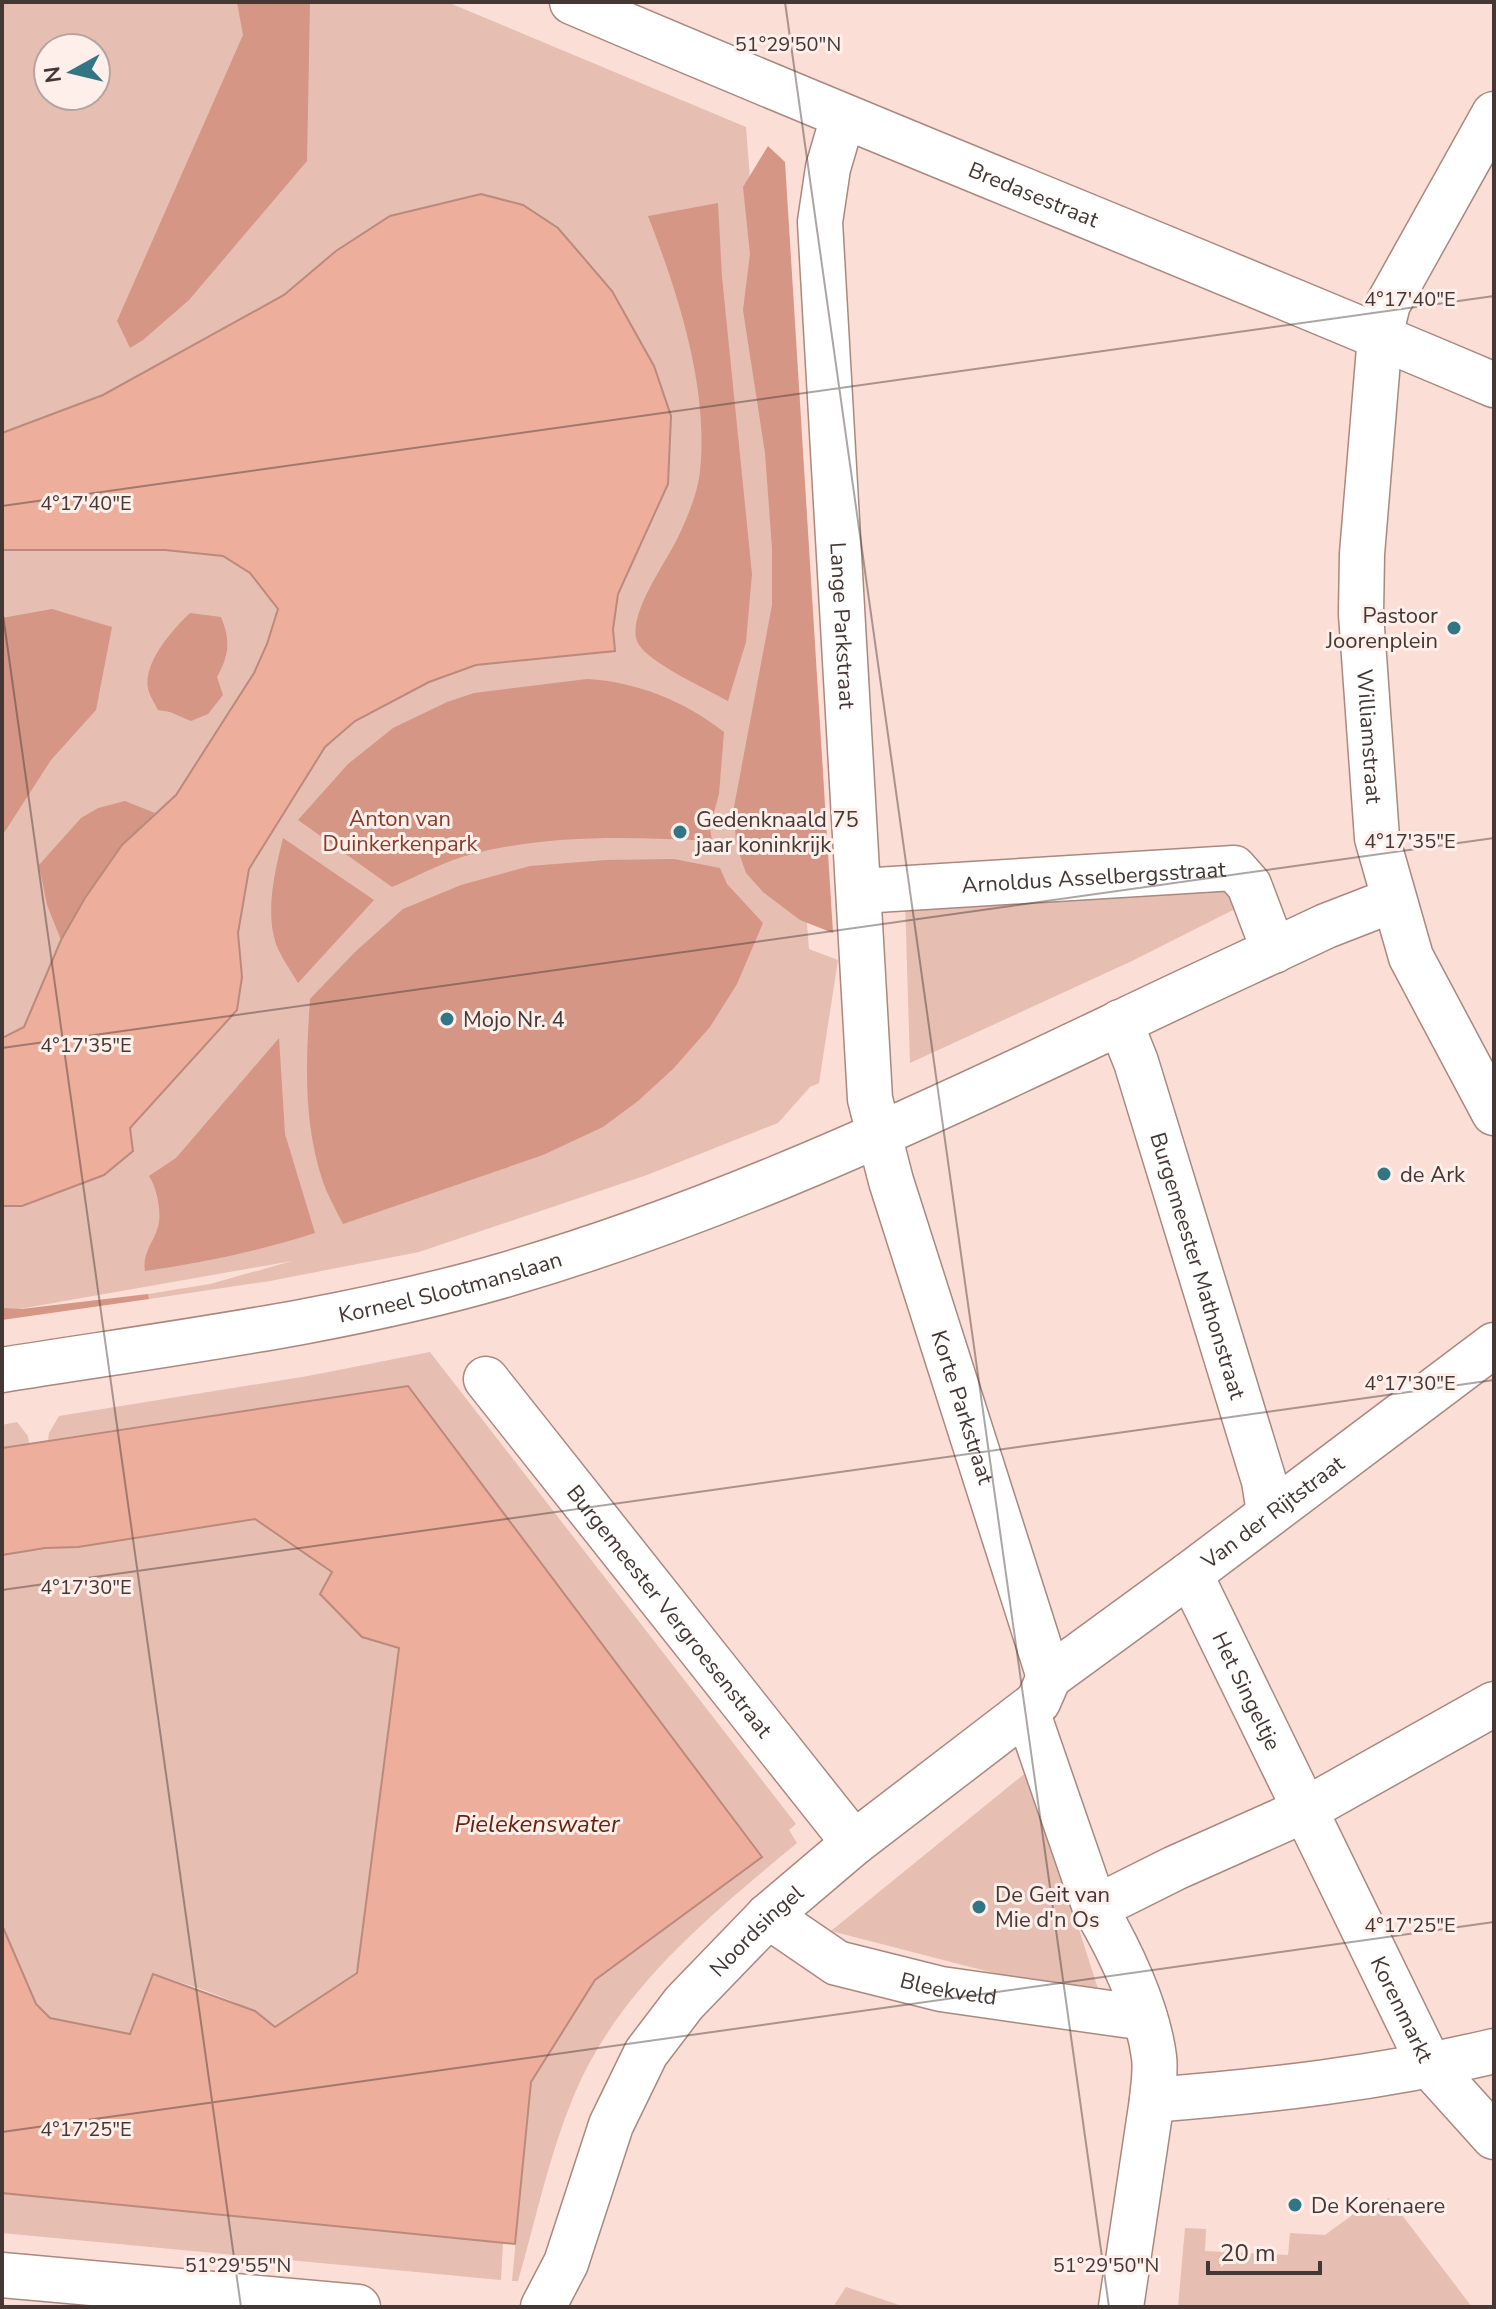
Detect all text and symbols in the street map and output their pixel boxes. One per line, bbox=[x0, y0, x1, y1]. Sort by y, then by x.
text: 51°29'50"N bbox=[735, 31, 841, 58]
north arrow bbox=[32, 32, 112, 112]
text: N bbox=[37, 64, 69, 85]
street label: Bredasestraat bbox=[964, 155, 1103, 235]
text: 4°17'40"E bbox=[1364, 286, 1456, 313]
text: 4°17'40"E bbox=[40, 490, 132, 517]
street label: Lange Parkstraat bbox=[822, 541, 862, 710]
place label: Pastoor Joorenplein bbox=[1325, 601, 1438, 656]
marker: Pastoor Joorenplein bbox=[1445, 619, 1463, 637]
street label: Williamstraat bbox=[1349, 668, 1389, 805]
park label: Anton van Duinkerkenpark bbox=[323, 804, 478, 859]
place label: Gedenknaald 75 jaar koninkrijk bbox=[694, 805, 859, 860]
marker: Gedenknaald 75 jaar koninkrijk bbox=[671, 823, 689, 841]
text: 4°17'35"E bbox=[1364, 828, 1456, 855]
street label: Arnoldus Asselbergsstraat bbox=[961, 855, 1227, 901]
place label: Mojo Nr. 4 bbox=[463, 1005, 565, 1035]
marker: Mojo Nr. 4 bbox=[438, 1010, 456, 1028]
text: 4°17'35"E bbox=[40, 1032, 132, 1059]
street label: Burgemeester Mathonstraat bbox=[1142, 1129, 1252, 1403]
place label: de Ark bbox=[1400, 1160, 1466, 1190]
marker: de Ark bbox=[1375, 1165, 1393, 1183]
street label: Korneel Slootmanslaan bbox=[336, 1244, 566, 1330]
street label: Korte Parkstraat bbox=[923, 1327, 1001, 1488]
text: 4°17'30"E bbox=[1364, 1370, 1456, 1397]
street label: Van der Rijtstraat bbox=[1195, 1449, 1351, 1577]
street label: Burgemeester Vergroesenstraat bbox=[560, 1479, 779, 1744]
text: 4°17'30"E bbox=[40, 1574, 132, 1601]
street label: Het Singeltje bbox=[1204, 1627, 1288, 1756]
water label: Pielekenswater bbox=[455, 1808, 621, 1840]
street label: Noordsingel bbox=[703, 1878, 811, 1984]
place label: De Geit van Mie d'n Os bbox=[995, 1880, 1110, 1935]
marker: De Geit van Mie d'n Os bbox=[970, 1898, 988, 1916]
text: 4°17'25"E bbox=[1364, 1912, 1456, 1939]
street label: Korenmarkt bbox=[1363, 1951, 1440, 2068]
street label: Bleekveld bbox=[897, 1965, 998, 2013]
text: 4°17'25"E bbox=[40, 2116, 132, 2143]
place label: De Korenaere bbox=[1311, 2191, 1445, 2221]
marker: De Korenaere bbox=[1286, 2196, 1304, 2214]
scale bar bbox=[1208, 2225, 1320, 2275]
text: 20 m bbox=[1220, 2237, 1276, 2269]
text: 51°29'55"N bbox=[185, 2252, 291, 2279]
text: 51°29'50"N bbox=[1053, 2252, 1159, 2279]

